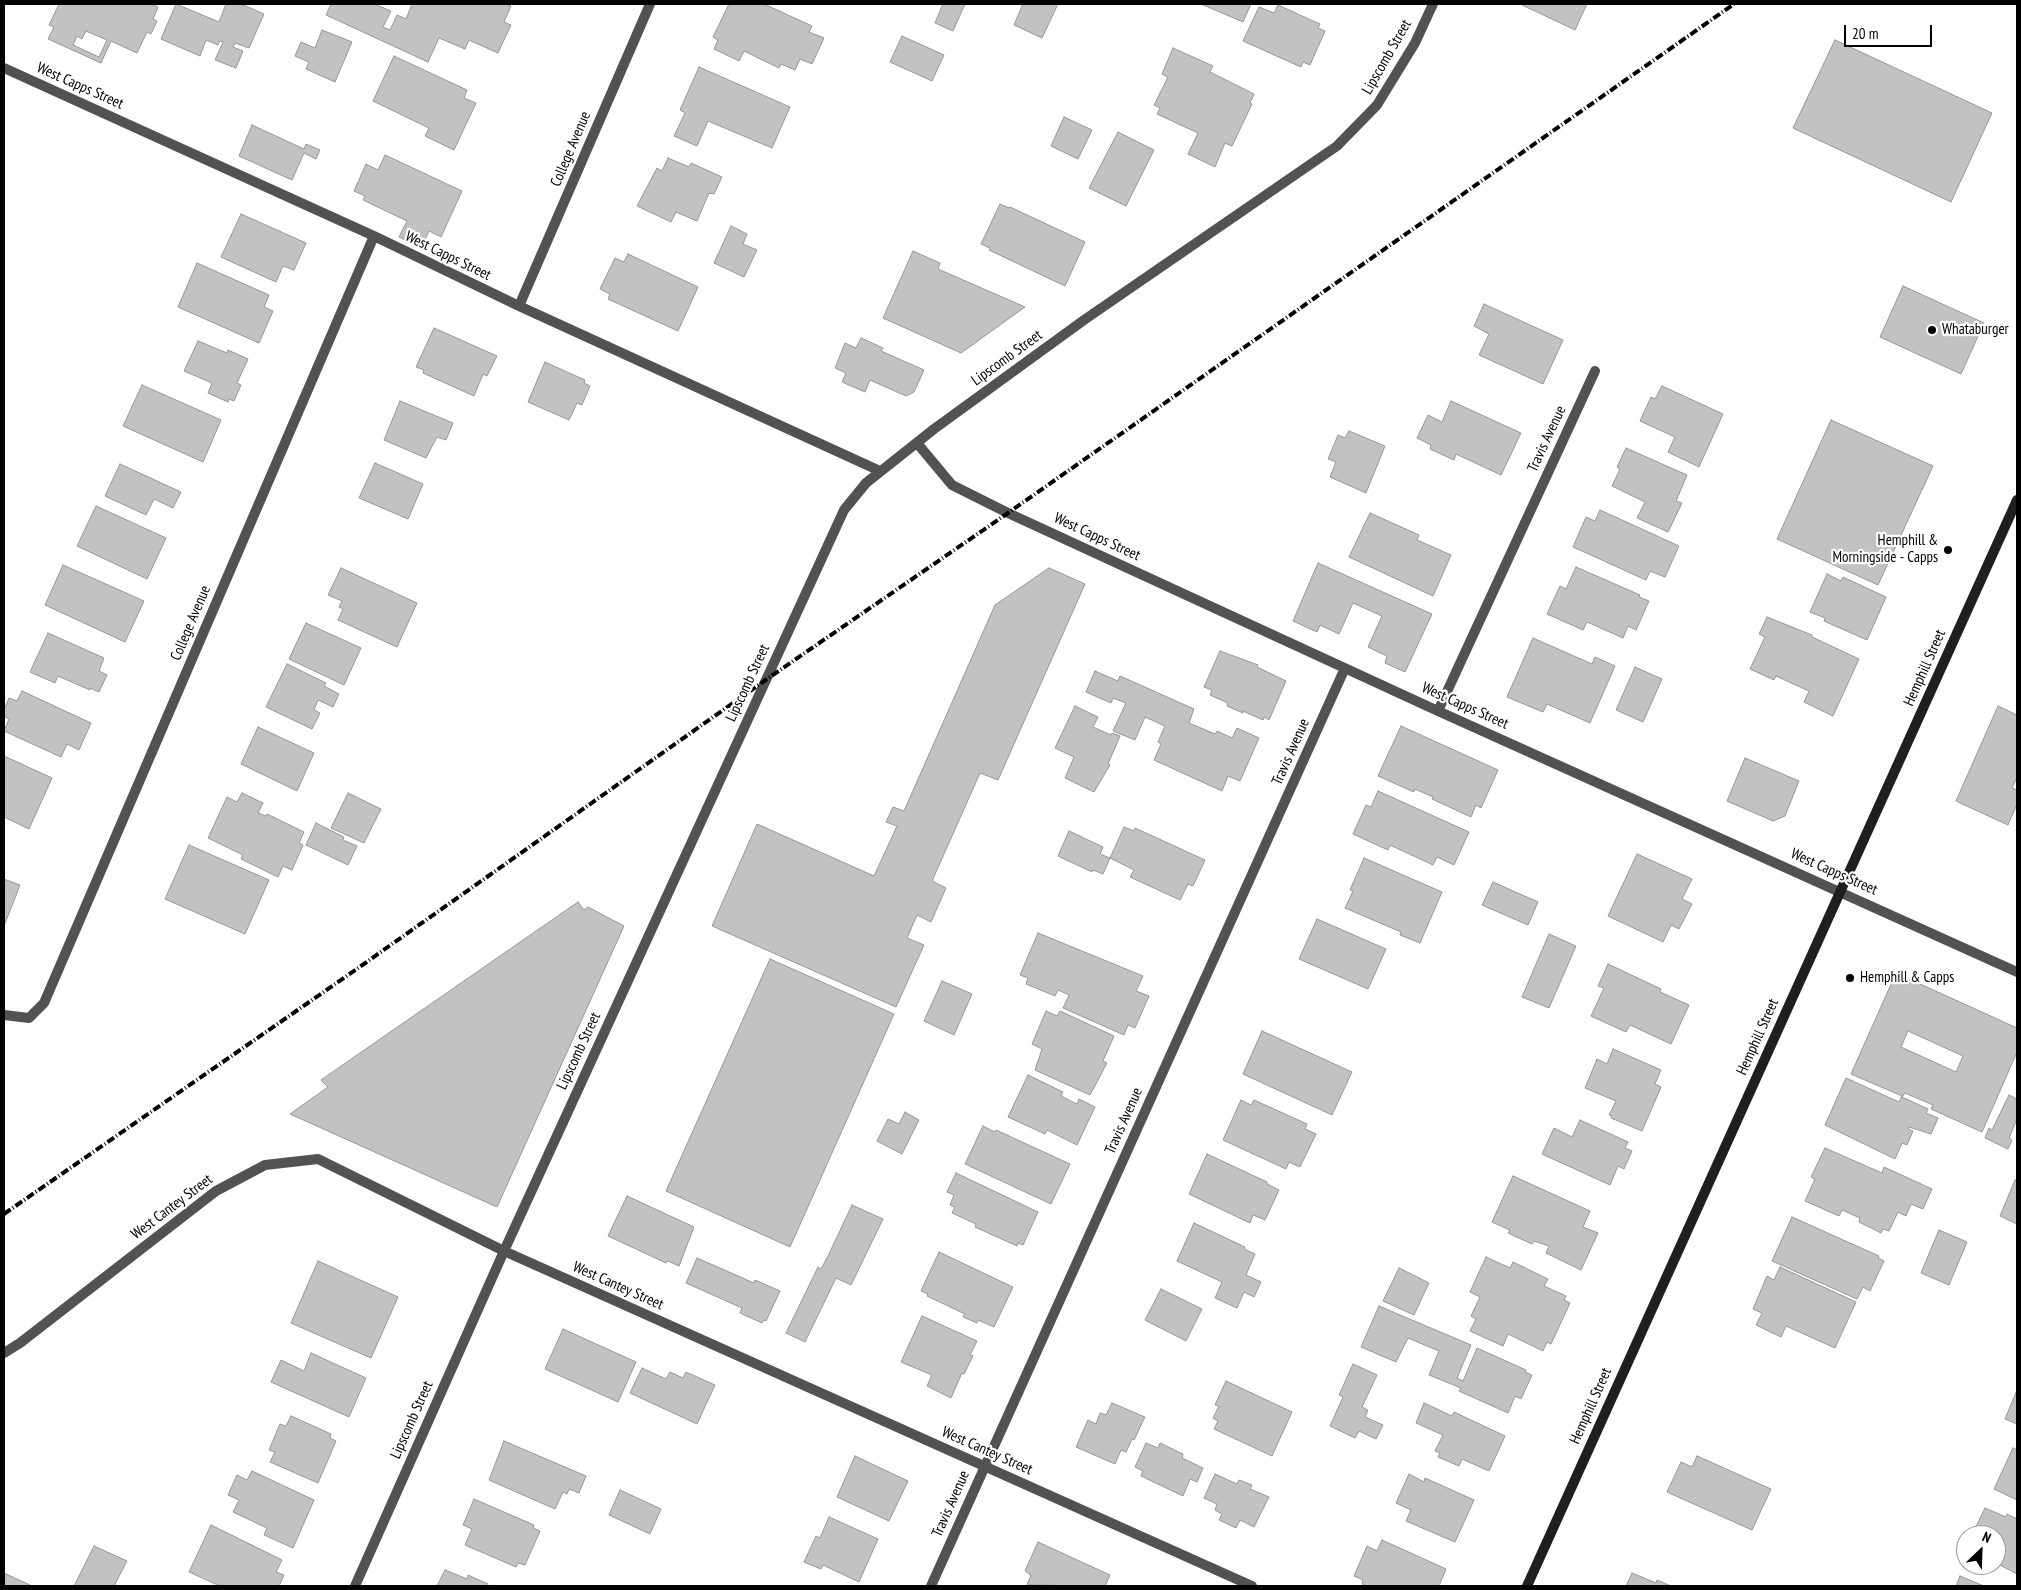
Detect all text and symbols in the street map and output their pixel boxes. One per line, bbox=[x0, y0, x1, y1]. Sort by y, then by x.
scale bar bbox=[1846, 15, 1934, 47]
street label: Lipscomb Street bbox=[1358, 16, 1416, 98]
text: 20 m bbox=[1852, 24, 1878, 43]
street label: West Capps Street bbox=[34, 59, 126, 113]
street label: College Avenue bbox=[547, 109, 595, 189]
street label: West Capps Street bbox=[402, 227, 494, 285]
place label: Whataburger bbox=[1942, 321, 2009, 339]
marker: Whataburger bbox=[1926, 324, 1938, 336]
street label: Lipscomb Street bbox=[968, 326, 1046, 390]
street label: Travis Avenue bbox=[1524, 403, 1570, 475]
street label: West Capps Street bbox=[1051, 509, 1143, 565]
place label: Hemphill & Morningside - Capps bbox=[1832, 532, 1938, 567]
marker: Hemphill & Morningside - Capps bbox=[1942, 544, 1954, 556]
street label: College Avenue bbox=[167, 583, 215, 663]
street label: Hemphill Street bbox=[1900, 627, 1950, 709]
street label: Lipscomb Street bbox=[722, 642, 774, 724]
street label: West Capps Street bbox=[1419, 679, 1511, 733]
street label: Travis Avenue bbox=[1268, 716, 1314, 788]
street label: West Capps Street bbox=[1788, 845, 1880, 899]
place label: Hemphill & Capps bbox=[1860, 969, 1954, 987]
marker: Hemphill & Capps bbox=[1844, 972, 1856, 984]
street label: Hemphill Street bbox=[1733, 996, 1783, 1078]
street label: Lipscomb Street bbox=[553, 1010, 605, 1092]
street label: Travis Avenue bbox=[1101, 1085, 1147, 1157]
street label: West Cantey Street bbox=[128, 1171, 216, 1243]
street label: West Cantey Street bbox=[570, 1258, 666, 1314]
street label: Hemphill Street bbox=[1566, 1365, 1616, 1447]
street label: Lipscomb Street bbox=[387, 1378, 437, 1462]
street label: West Cantey Street bbox=[939, 1423, 1035, 1479]
street label: Travis Avenue bbox=[928, 1468, 974, 1540]
north arrow bbox=[1956, 1525, 2006, 1575]
text: N bbox=[1980, 1527, 1994, 1547]

